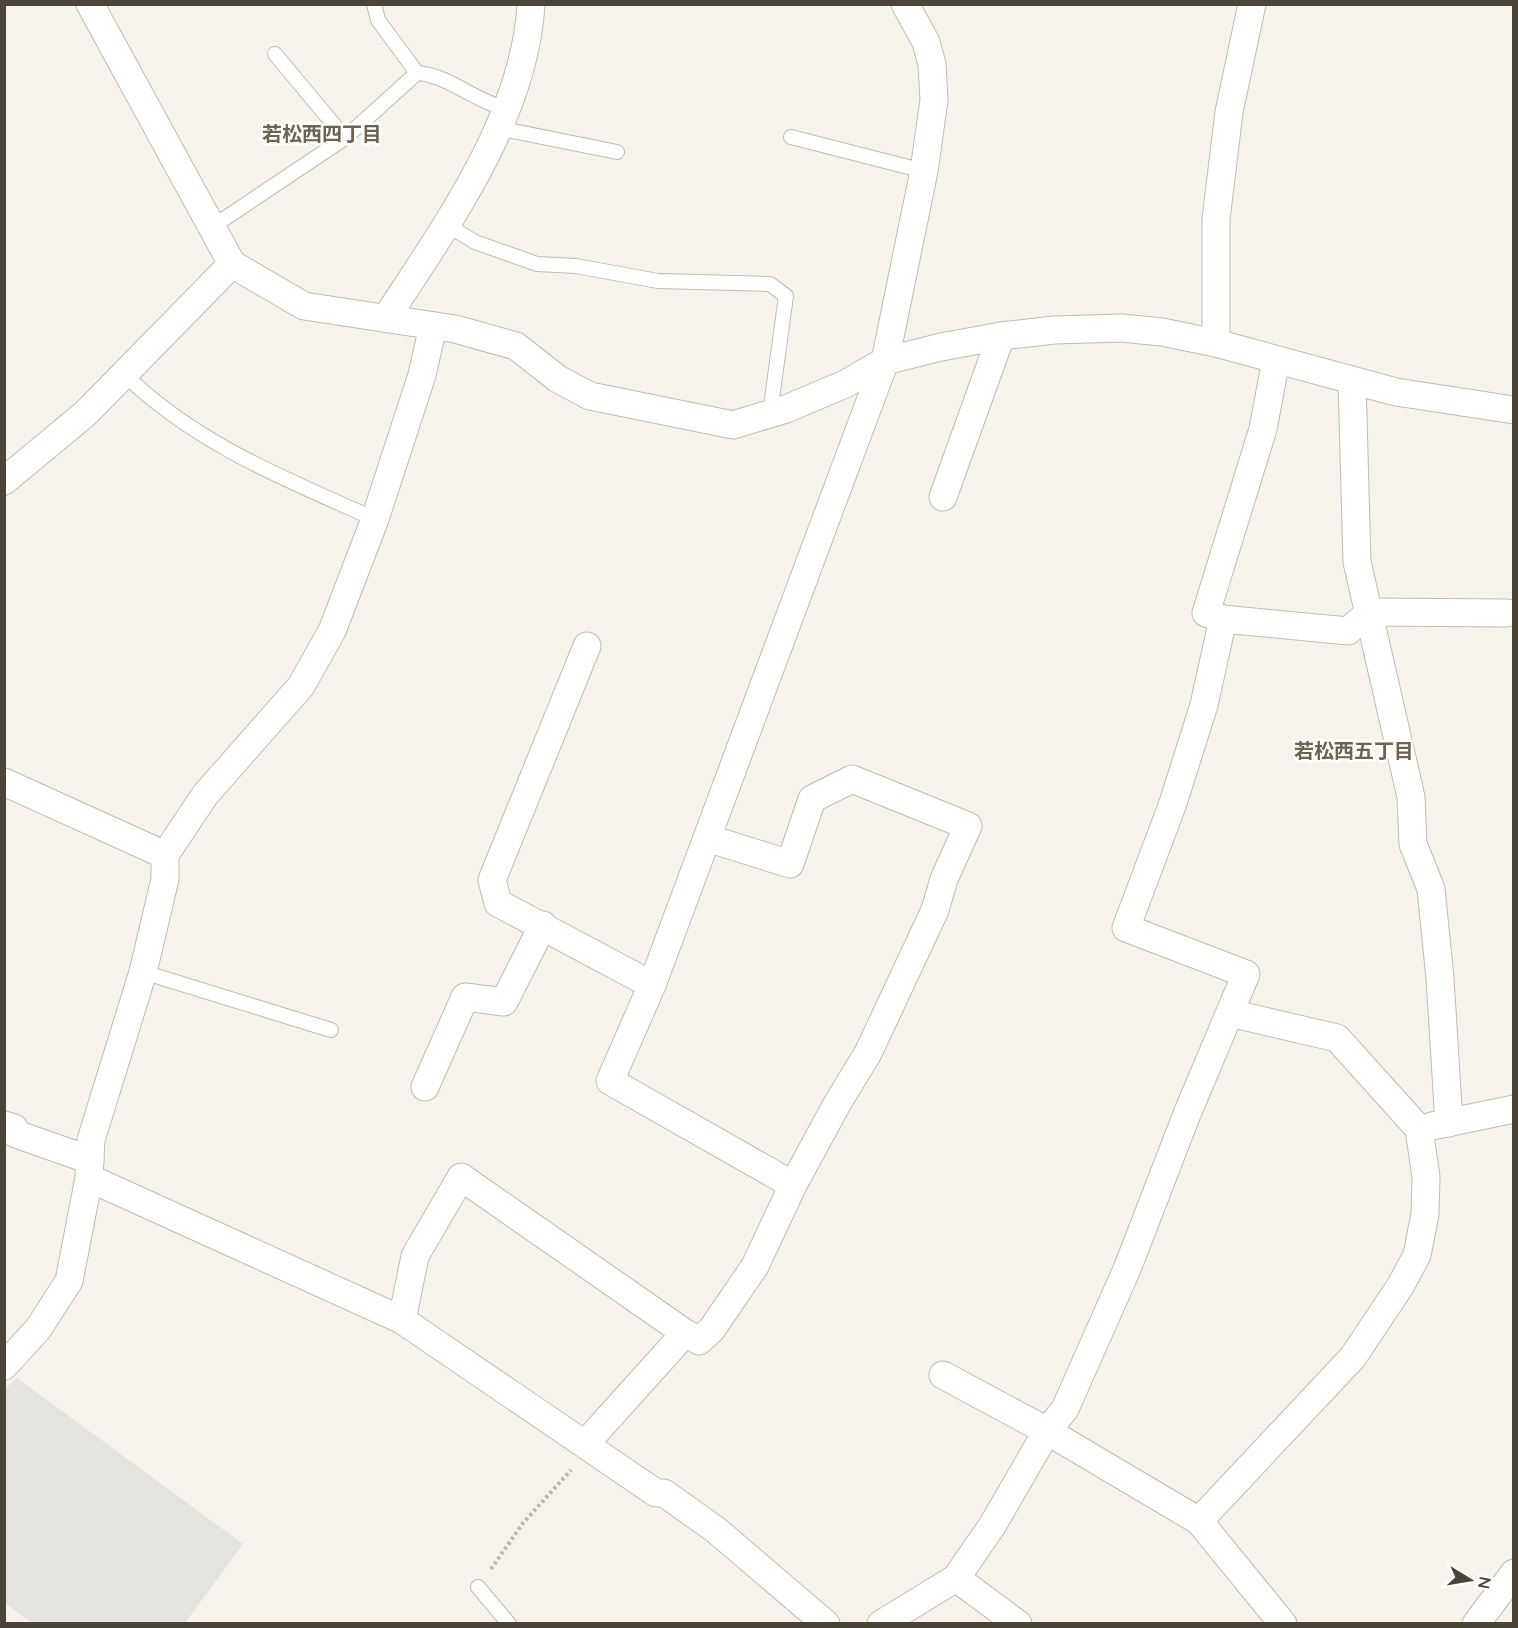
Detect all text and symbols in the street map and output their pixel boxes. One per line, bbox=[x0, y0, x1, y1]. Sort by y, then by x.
district label: 若松西四丁目 bbox=[262, 121, 382, 146]
district label: 若松西五丁目 bbox=[1294, 738, 1414, 763]
north arrow bbox=[1440, 1550, 1500, 1610]
text: N bbox=[1474, 1575, 1496, 1591]

